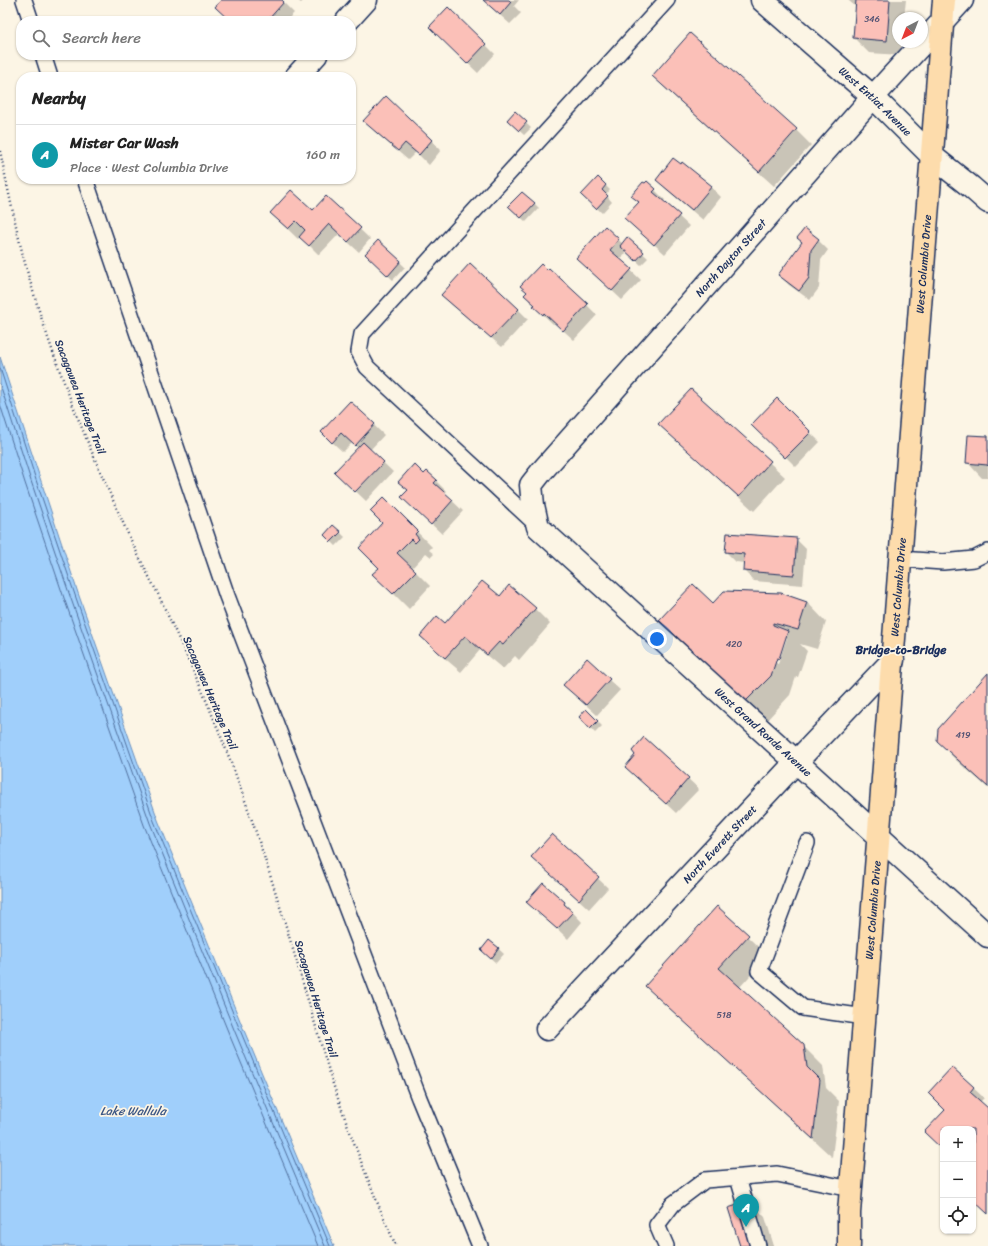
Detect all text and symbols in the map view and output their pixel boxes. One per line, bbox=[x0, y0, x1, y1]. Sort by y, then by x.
house number: 346 bbox=[864, 11, 880, 27]
north arrow bbox=[892, 12, 928, 48]
search box bbox=[16, 16, 356, 60]
text: Search here bbox=[62, 25, 141, 51]
icon: search bbox=[30, 27, 52, 49]
street label: West Entiat Avenue bbox=[834, 62, 917, 141]
text: Nearby bbox=[32, 83, 86, 113]
text: Mister Car Wash bbox=[70, 130, 179, 156]
text: A bbox=[41, 143, 49, 166]
text: 160 m bbox=[305, 143, 340, 166]
text: Place · West Columbia Drive bbox=[70, 156, 229, 179]
street label: West Columbia Drive bbox=[910, 213, 937, 314]
street label: North Dayton Street bbox=[690, 214, 772, 302]
street label: Sacagawea Heritage Trail bbox=[49, 337, 111, 458]
street label: West Columbia Drive bbox=[885, 536, 911, 637]
your location bbox=[647, 629, 667, 649]
street label: Sacagawea Heritage Trail bbox=[177, 633, 243, 754]
house number: 420 bbox=[726, 636, 743, 652]
district label: Bridge-to-Bridge bbox=[855, 639, 947, 661]
street label: West Grand Ronde Avenue bbox=[710, 682, 817, 782]
house number: 419 bbox=[955, 727, 971, 743]
street label: North Everett Street bbox=[678, 800, 761, 888]
street label: West Columbia Drive bbox=[859, 859, 886, 960]
street label: Sacagawea Heritage Trail bbox=[289, 938, 343, 1061]
house number: 518 bbox=[717, 1007, 732, 1023]
water label: Lake Wallula bbox=[100, 1100, 168, 1122]
map controls bbox=[940, 1126, 976, 1234]
button: + bbox=[940, 1126, 976, 1162]
button: − bbox=[940, 1162, 976, 1198]
pin: A bbox=[733, 1194, 759, 1227]
button: locate bbox=[940, 1198, 976, 1234]

